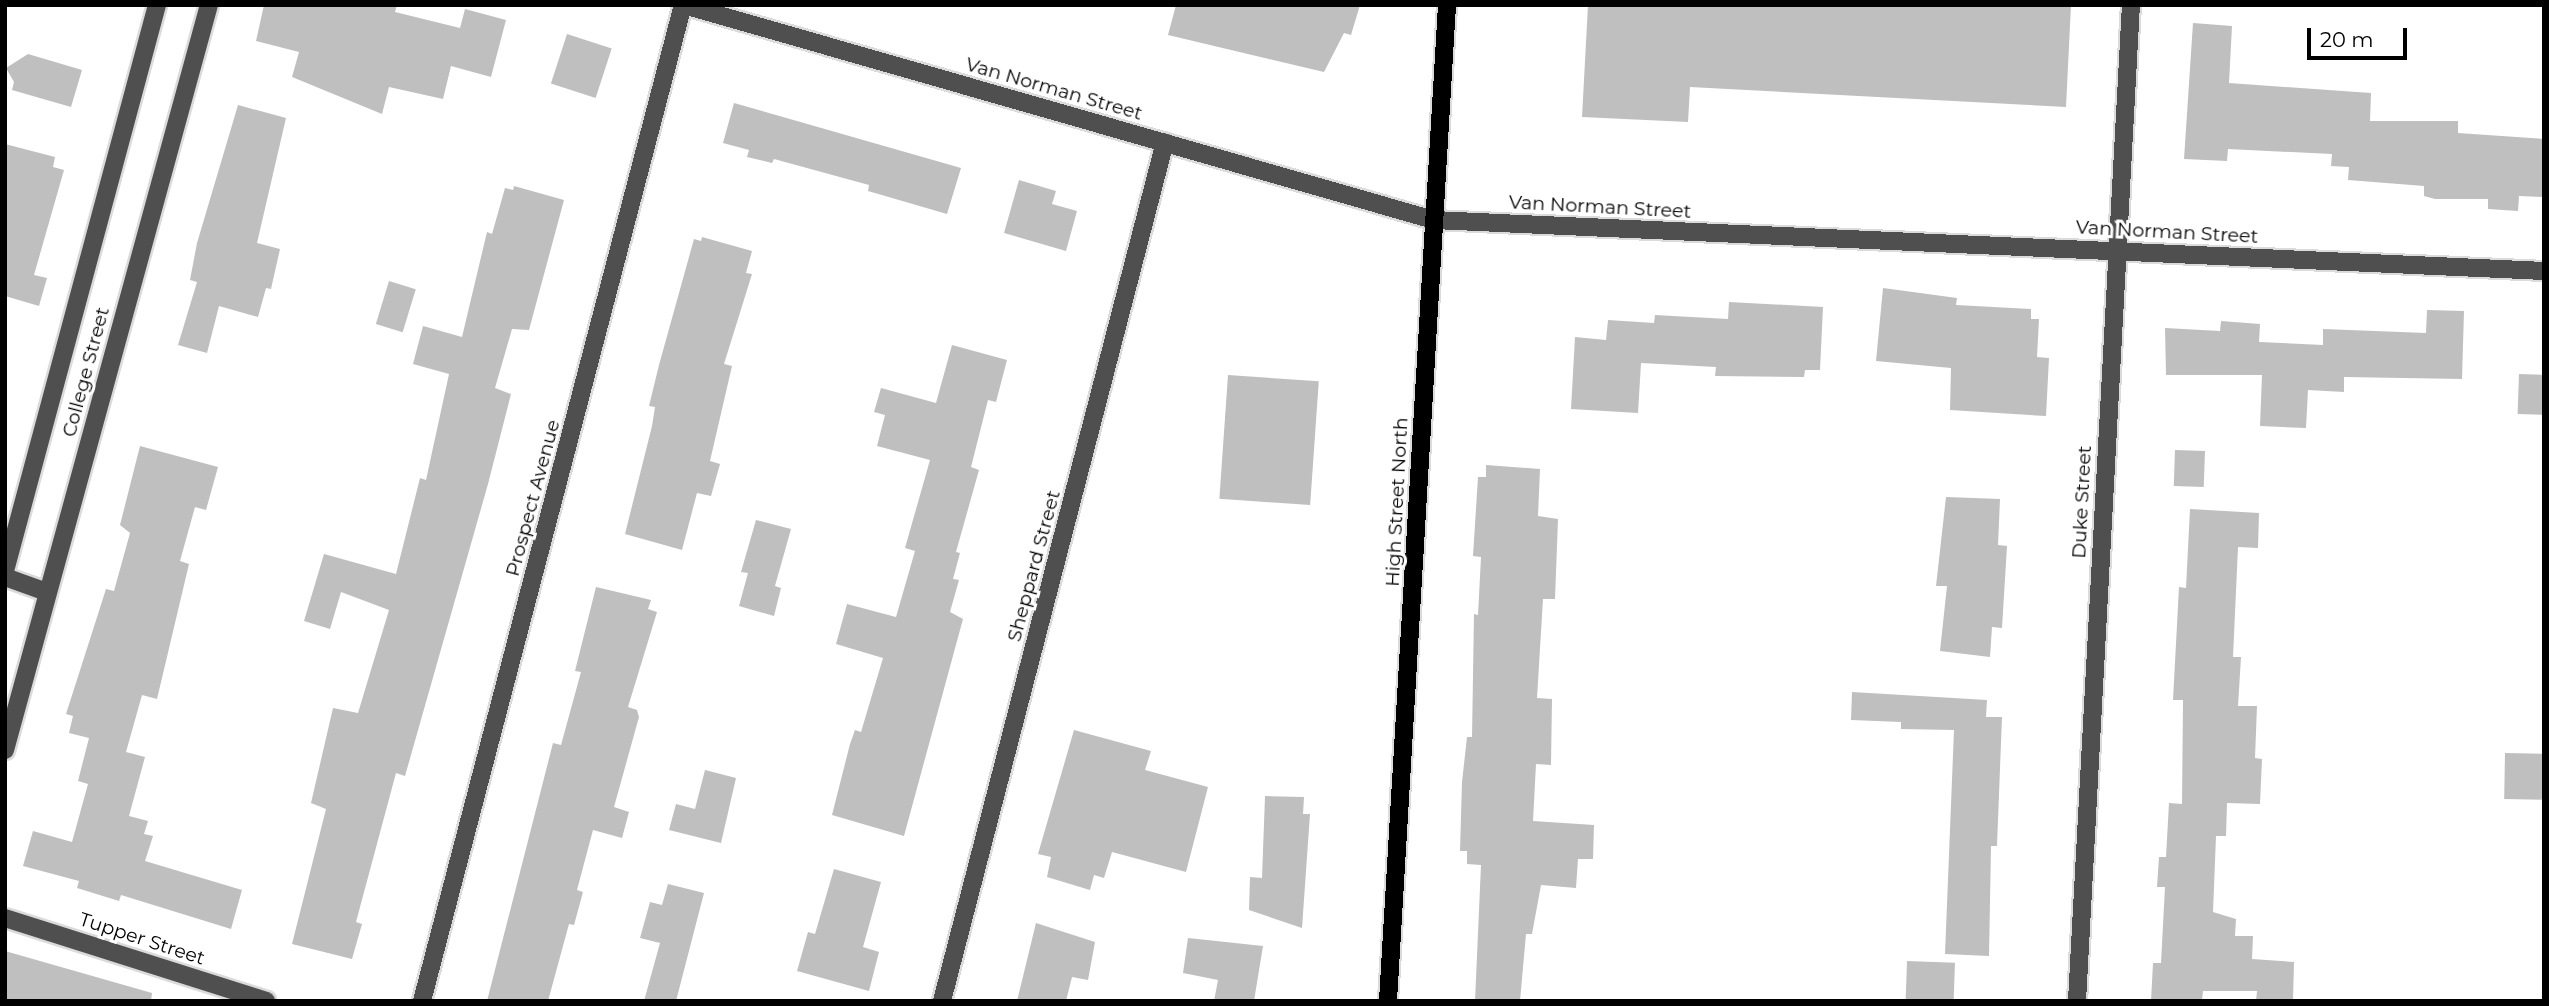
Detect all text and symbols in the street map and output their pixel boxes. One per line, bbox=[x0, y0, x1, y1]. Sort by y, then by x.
scale bar bbox=[2311, 14, 2411, 58]
text: 20 m bbox=[2320, 27, 2374, 52]
street label: Van Norman Street bbox=[963, 53, 1145, 125]
street label: Van Norman Street bbox=[1508, 191, 1692, 223]
street label: Van Norman Street bbox=[2075, 216, 2259, 248]
street label: College Street bbox=[58, 305, 114, 439]
street label: Prospect Avenue bbox=[501, 417, 565, 579]
street label: High Street North bbox=[1381, 417, 1413, 587]
street label: Duke Street bbox=[2068, 445, 2096, 559]
street label: Sheppard Street bbox=[1003, 488, 1065, 644]
street label: Tupper Street bbox=[76, 908, 208, 970]

